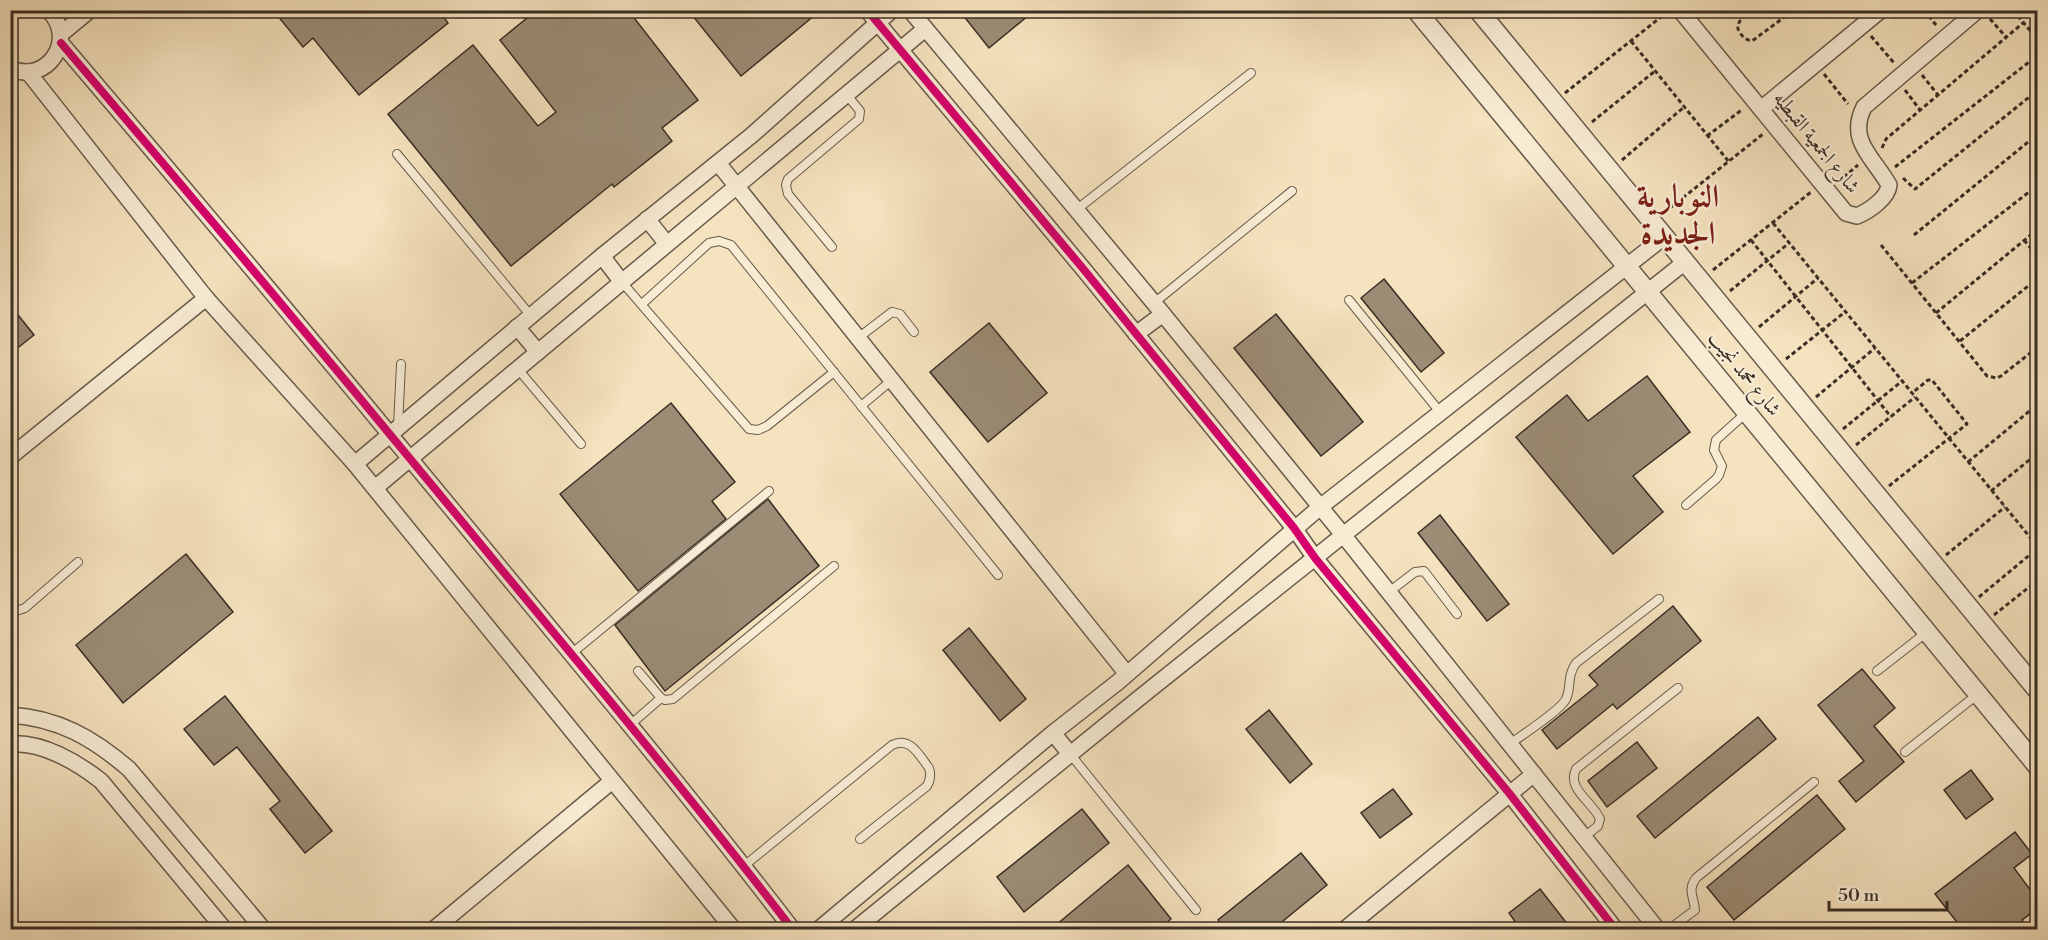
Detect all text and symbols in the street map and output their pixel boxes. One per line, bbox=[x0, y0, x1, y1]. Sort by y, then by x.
street label: شارع الجمعية القبطيه bbox=[1764, 87, 1865, 201]
district label: النوبارية الجديدة bbox=[1637, 177, 1719, 254]
street label: شارع محمد نجيب bbox=[1699, 326, 1786, 424]
scale bar bbox=[1829, 874, 1948, 912]
text: 50 m bbox=[1838, 884, 1880, 907]

